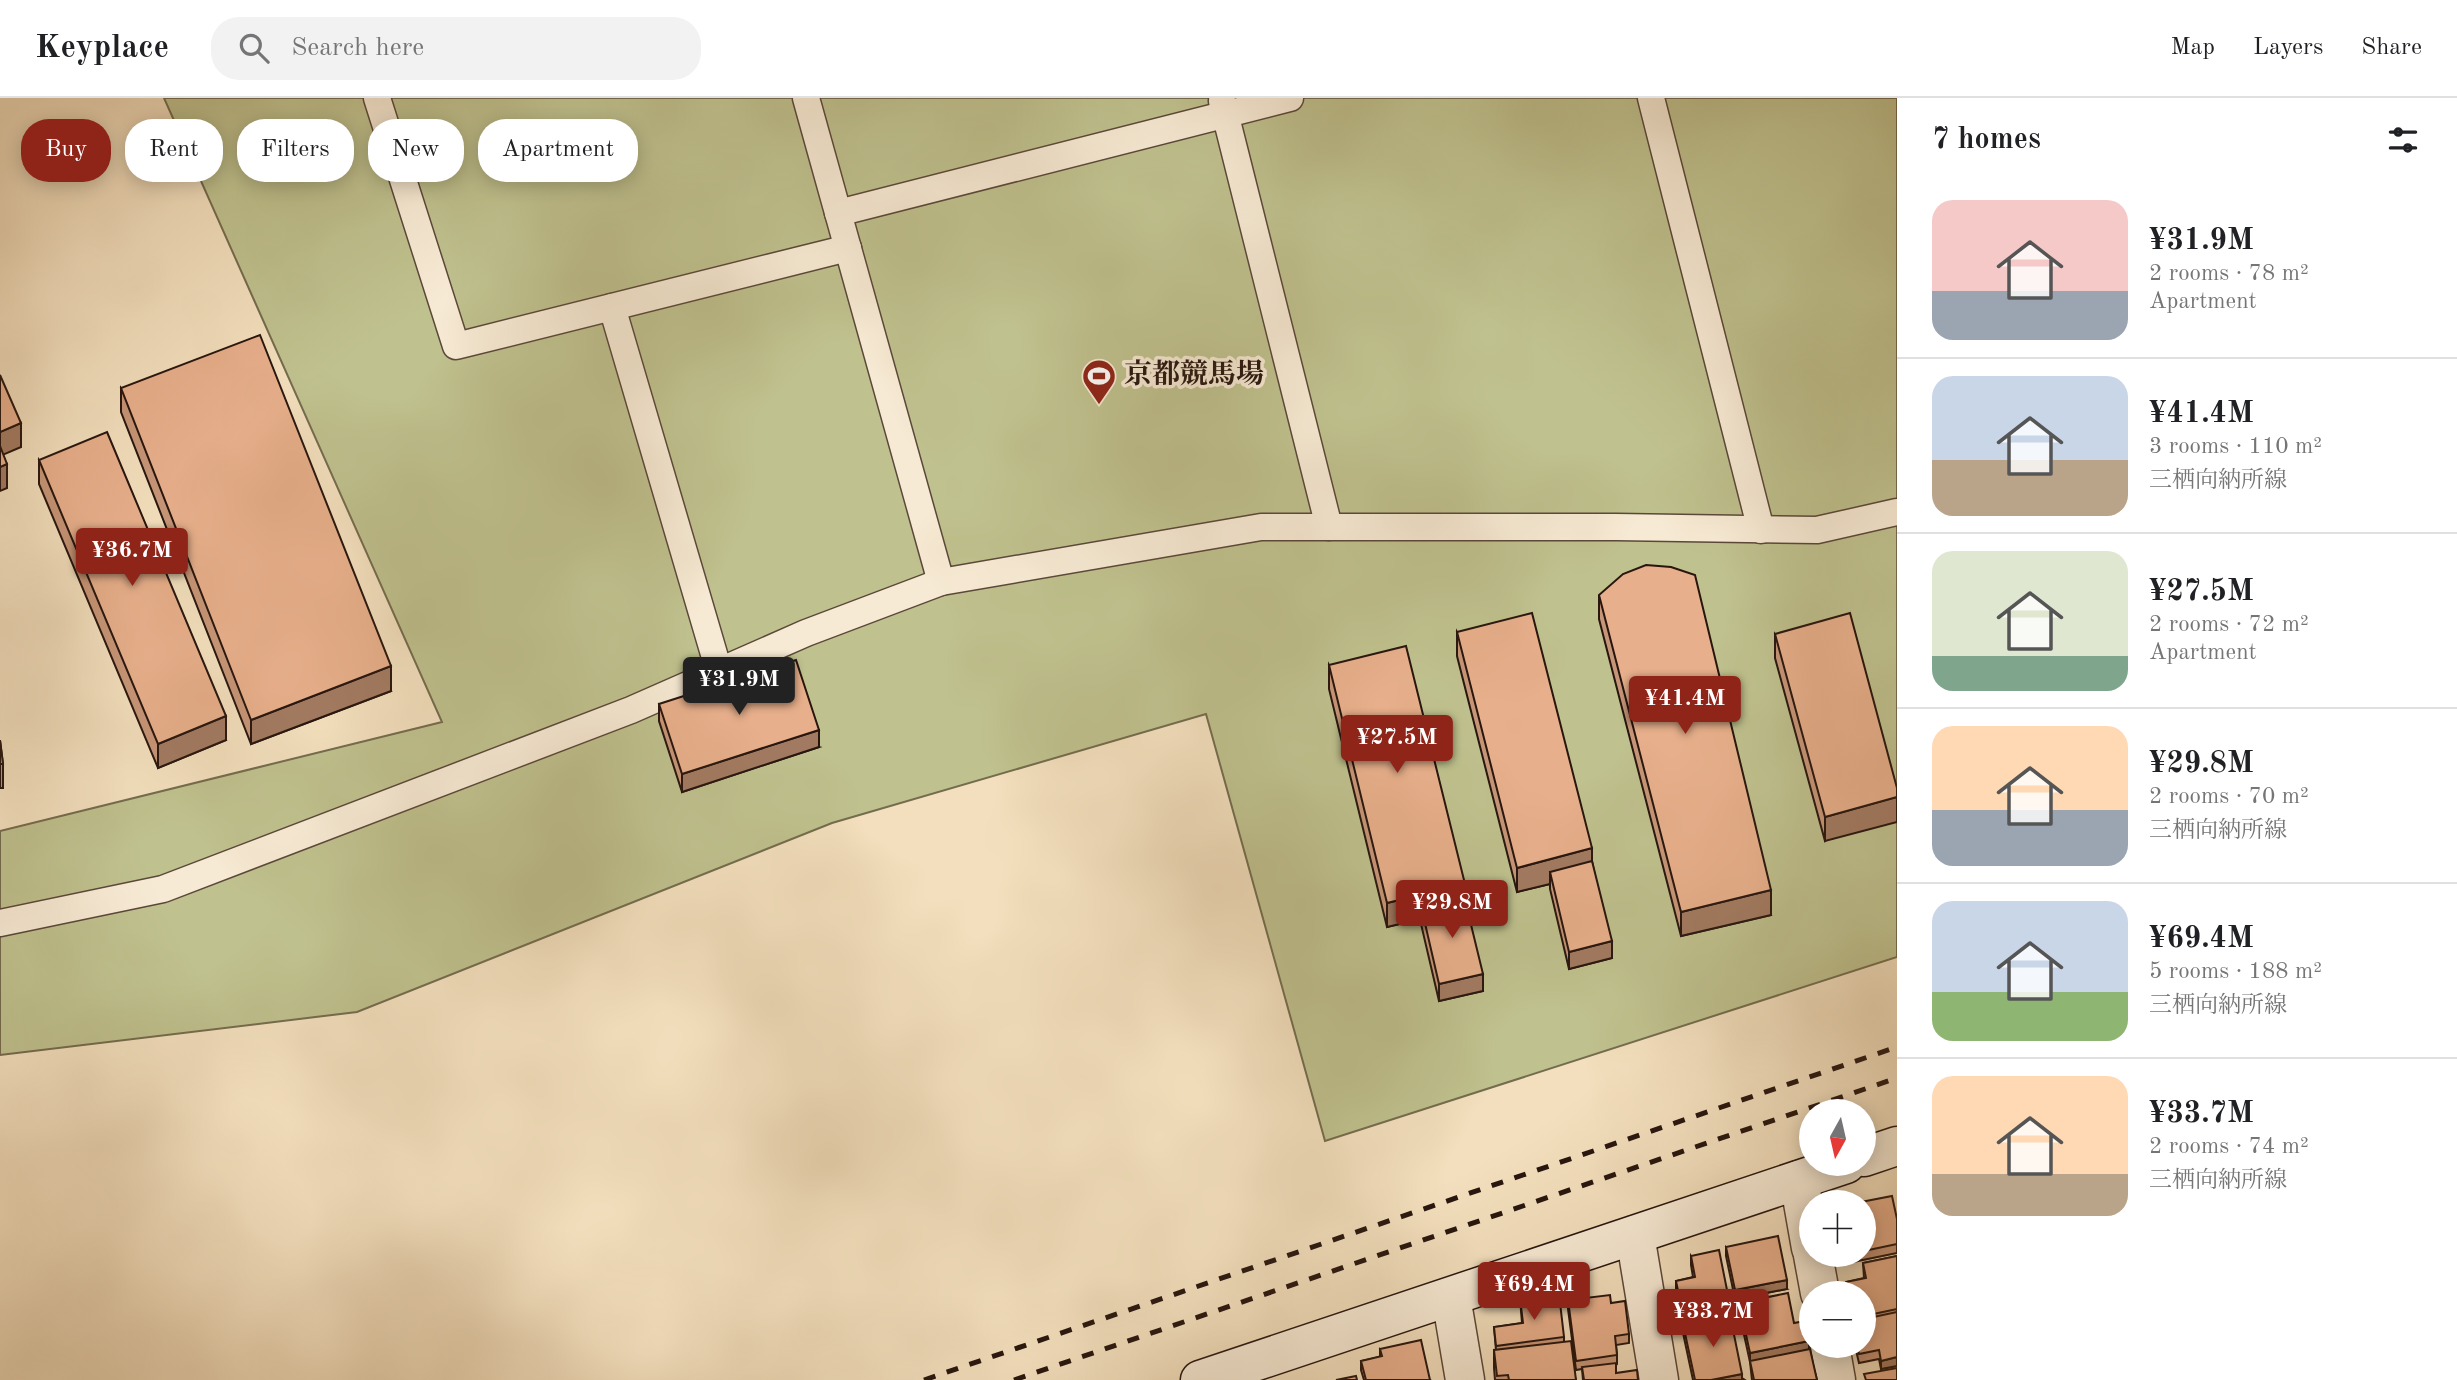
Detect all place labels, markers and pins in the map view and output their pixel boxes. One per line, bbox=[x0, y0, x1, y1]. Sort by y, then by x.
sports icon: 京都競馬場 bbox=[1080, 357, 1118, 406]
place label: 京都競馬場 bbox=[1124, 359, 1264, 390]
pin: ¥36.7M bbox=[75, 528, 189, 588]
pin: ¥31.9M bbox=[682, 658, 796, 717]
pin: ¥41.4M bbox=[1628, 676, 1742, 736]
pin: ¥27.5M bbox=[1340, 716, 1454, 775]
pin: ¥29.8M bbox=[1395, 880, 1509, 940]
pin: ¥69.4M bbox=[1477, 1262, 1591, 1322]
pin: ¥33.7M bbox=[1656, 1290, 1770, 1349]

